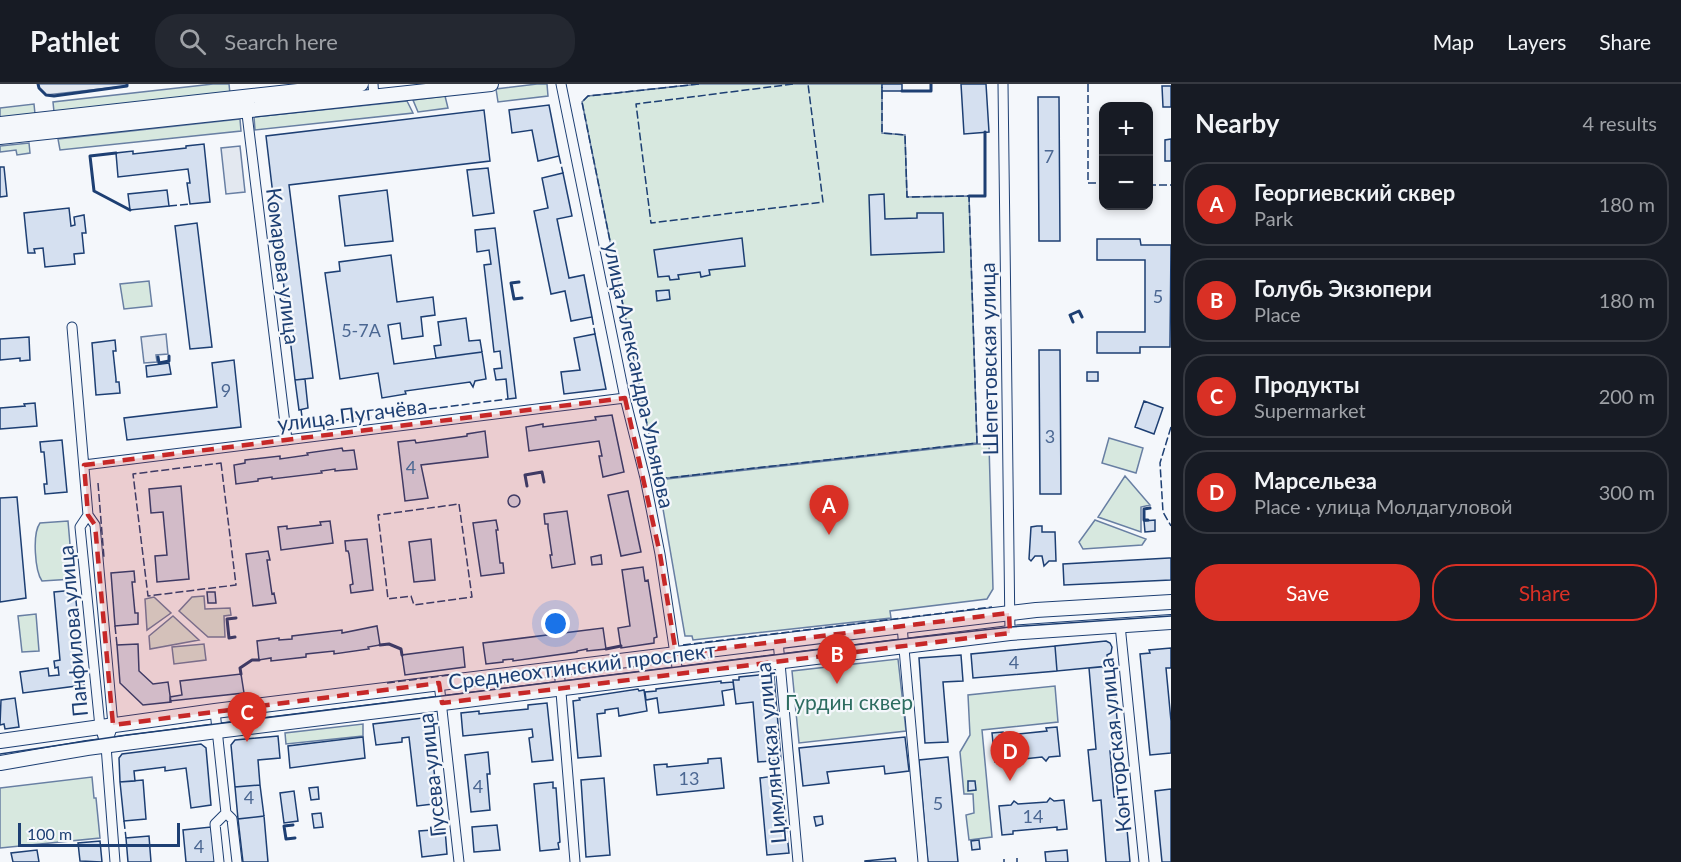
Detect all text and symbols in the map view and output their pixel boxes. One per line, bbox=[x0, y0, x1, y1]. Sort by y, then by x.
search box bbox=[155, 14, 575, 68]
text: Pathlet bbox=[30, 24, 119, 58]
icon: search bbox=[176, 25, 209, 58]
text: Search here bbox=[224, 28, 338, 55]
text: Map bbox=[1433, 29, 1474, 54]
text: Layers bbox=[1507, 29, 1566, 54]
text: Share bbox=[1599, 29, 1651, 54]
map controls bbox=[1099, 102, 1153, 210]
button: + bbox=[1099, 102, 1153, 156]
text: Nearby bbox=[1195, 107, 1280, 139]
text: 4 results bbox=[1582, 111, 1657, 135]
house number: 7 bbox=[1044, 145, 1054, 167]
button: − bbox=[1099, 156, 1153, 210]
text: Георгиевский сквер bbox=[1254, 179, 1455, 206]
street label: Комарова улица bbox=[262, 186, 306, 346]
text: A bbox=[1210, 192, 1223, 216]
text: 180 m bbox=[1599, 192, 1655, 216]
text: Park bbox=[1254, 206, 1293, 230]
street label: улица Александра Ульянова bbox=[600, 240, 680, 510]
street label: Шепетовская улица bbox=[974, 262, 1002, 456]
text: Голубь Экзюпери bbox=[1254, 275, 1432, 302]
house number: 5 bbox=[1153, 285, 1163, 307]
text: B bbox=[1210, 288, 1223, 312]
text: 180 m bbox=[1599, 288, 1655, 312]
text: Place bbox=[1254, 302, 1301, 326]
house number: 5-7А bbox=[341, 319, 382, 341]
text: Продукты bbox=[1254, 371, 1360, 398]
house number: 9 bbox=[221, 379, 231, 401]
text: C bbox=[1210, 384, 1223, 408]
text: 200 m bbox=[1599, 384, 1655, 408]
street label: улица Пугачёва bbox=[276, 392, 428, 436]
text: Supermarket bbox=[1254, 398, 1366, 422]
house number: 3 bbox=[1045, 425, 1055, 447]
house number: 4 bbox=[406, 456, 416, 478]
text: Марсельеза bbox=[1254, 467, 1377, 494]
text: D bbox=[1209, 480, 1224, 504]
text: 300 m bbox=[1599, 480, 1655, 504]
pin: A bbox=[810, 486, 848, 535]
text: Place · улица Молдагуловой bbox=[1254, 494, 1513, 518]
street label: Панфилова улица bbox=[52, 544, 92, 718]
button: Save bbox=[1195, 564, 1420, 621]
button: Share bbox=[1432, 564, 1657, 621]
your location bbox=[541, 609, 570, 638]
pin: B bbox=[818, 634, 856, 684]
street label: Среднеохтинский проспект bbox=[447, 636, 718, 694]
house number: 4 bbox=[1009, 651, 1019, 673]
street label: Конторская улица bbox=[1092, 657, 1136, 833]
street label: Цимлянская улица bbox=[750, 661, 790, 845]
park label: Гурдин сквер bbox=[785, 689, 913, 714]
pin: C bbox=[228, 692, 266, 742]
street label: Гусева улица bbox=[412, 712, 450, 838]
pin: D bbox=[990, 732, 1030, 781]
house number: 13 bbox=[679, 767, 699, 789]
house number: 4 bbox=[473, 775, 483, 797]
house number: 4 bbox=[244, 786, 254, 808]
house number: 5 bbox=[933, 792, 943, 814]
house number: 14 bbox=[1023, 805, 1043, 827]
scale bar bbox=[18, 820, 180, 848]
text: 100 m bbox=[27, 824, 72, 843]
house number: 4 bbox=[194, 835, 204, 857]

